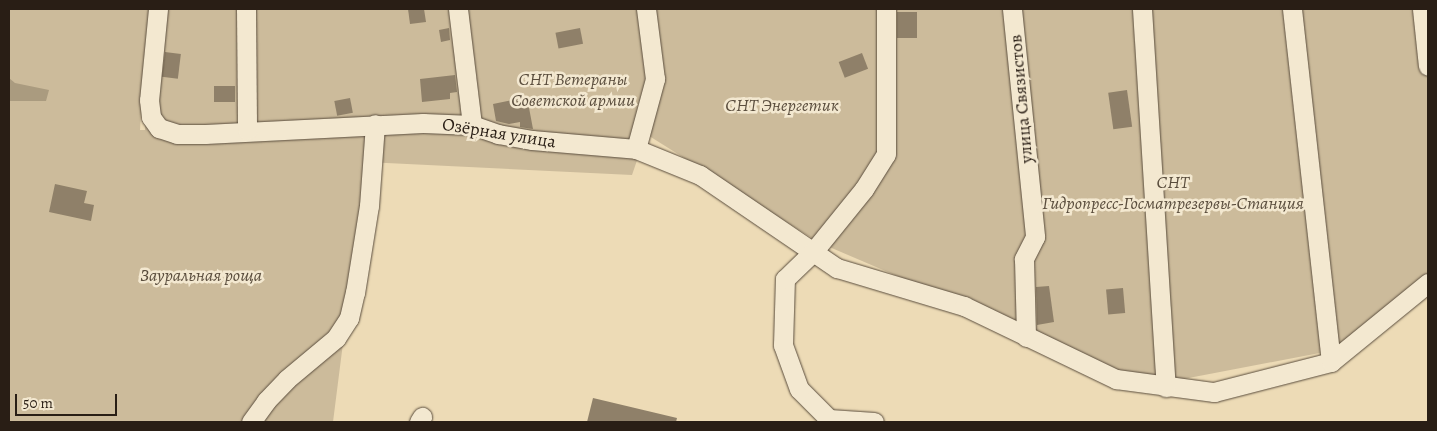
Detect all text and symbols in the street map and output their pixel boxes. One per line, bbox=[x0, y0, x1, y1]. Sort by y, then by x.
street label: улица Связистов bbox=[1005, 34, 1037, 164]
park label: СНТ Ветераны Советской армии bbox=[511, 69, 635, 112]
park label: СНТ Энергетик bbox=[725, 94, 839, 116]
street label: Озёрная улица bbox=[441, 113, 557, 153]
park label: СНТ Гидропресс-Госматрезервы-Станция bbox=[1042, 172, 1304, 214]
park label: Зауральная роща bbox=[140, 264, 262, 286]
scale bar bbox=[18, 384, 120, 416]
text: 50 m bbox=[23, 393, 53, 413]

